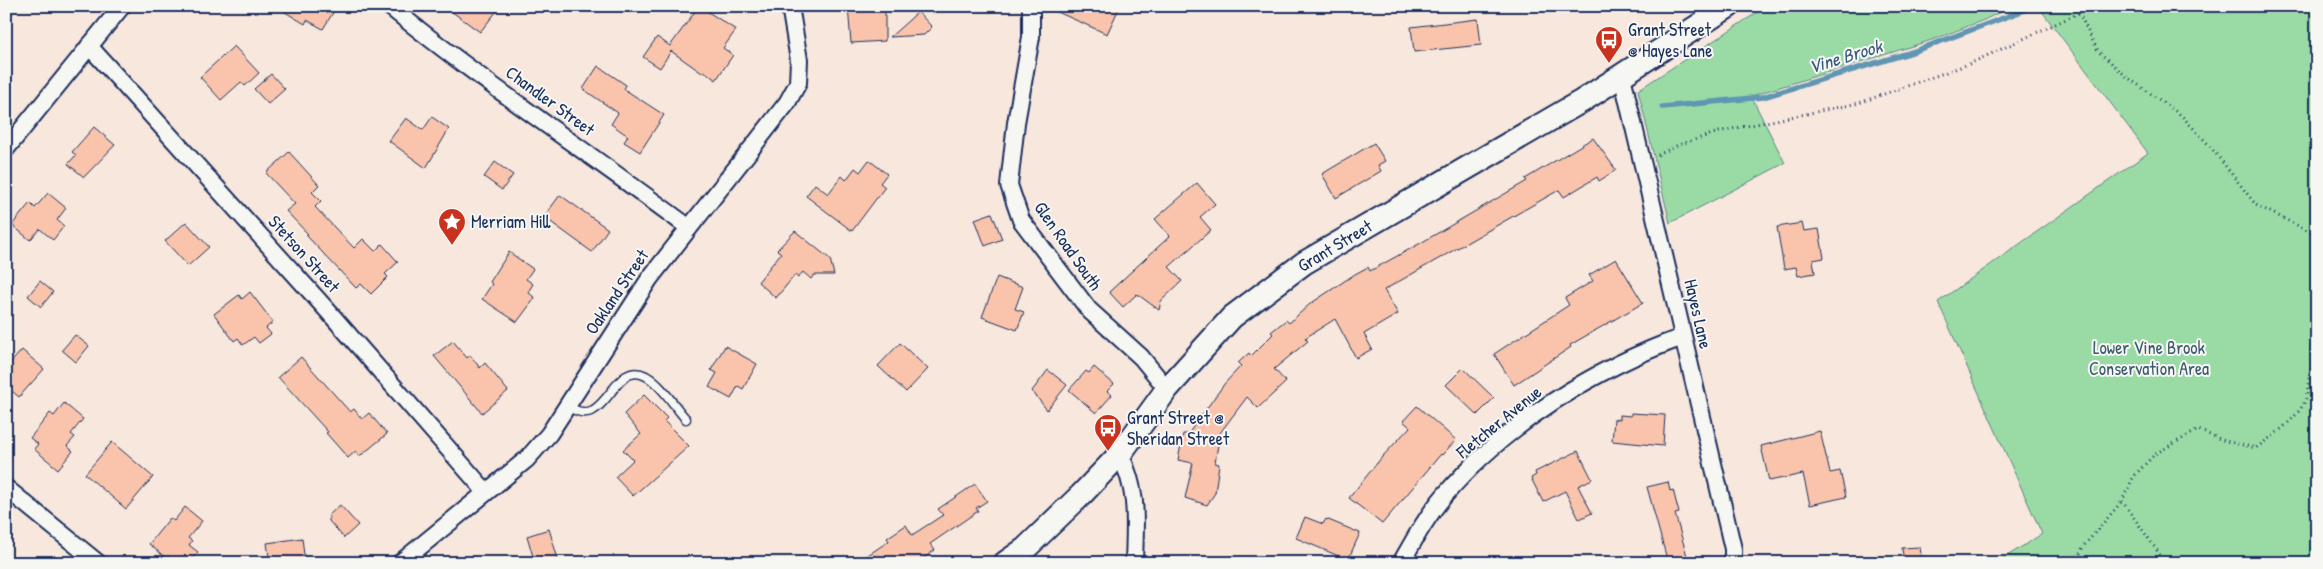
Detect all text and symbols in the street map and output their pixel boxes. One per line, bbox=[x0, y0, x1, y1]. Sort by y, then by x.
place label: Grant Street @ Hayes Lane bbox=[1628, 17, 1712, 63]
bus stop icon: Grant Street @ Hayes Lane bbox=[1594, 25, 1624, 64]
water label: Vine Brook bbox=[1805, 32, 1887, 79]
street label: Chandler Street bbox=[501, 60, 601, 142]
street label: Glen Road South bbox=[1029, 196, 1108, 295]
place icon: Merriam Hill bbox=[437, 207, 467, 246]
place label: Merriam Hill bbox=[471, 209, 551, 234]
street label: Stetson Street bbox=[263, 210, 346, 298]
street label: Grant Street bbox=[1293, 213, 1377, 278]
street label: Oakland Street bbox=[579, 244, 655, 339]
street label: Hayes Lane bbox=[1678, 277, 1719, 351]
park label: Lower Vine Brook Conservation Area bbox=[2089, 335, 2209, 381]
street label: Fletcher Avenue bbox=[1450, 379, 1547, 464]
place label: Grant Street @ Sheridan Street bbox=[1127, 405, 1230, 451]
bus stop icon: Grant Street @ Sheridan Street bbox=[1093, 413, 1123, 452]

